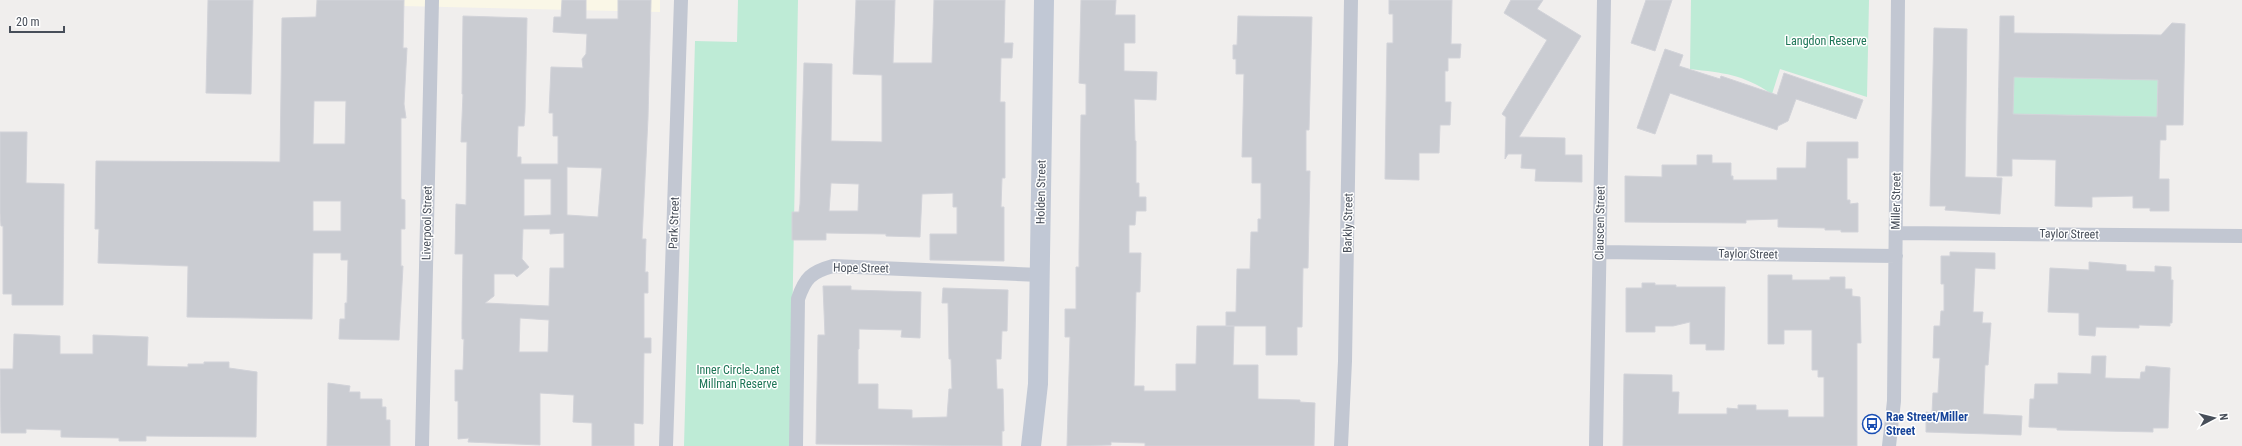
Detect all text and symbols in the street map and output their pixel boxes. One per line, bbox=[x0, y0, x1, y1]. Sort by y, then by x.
scale bar bbox=[10, 8, 64, 34]
text: 20 m bbox=[16, 15, 40, 29]
park label: Langdon Reserve bbox=[1785, 34, 1867, 48]
street label: Holden Street bbox=[1033, 159, 1049, 224]
street label: Miller Street bbox=[1888, 172, 1904, 230]
street label: Liverpool Street bbox=[419, 185, 435, 260]
street label: Clauscen Street bbox=[1592, 185, 1608, 260]
street label: Barkly Street bbox=[1340, 192, 1356, 253]
street label: Park Street bbox=[666, 196, 682, 249]
street label: Taylor Street bbox=[2039, 226, 2099, 242]
street label: Taylor Street bbox=[1718, 246, 1778, 262]
street label: Hope Street bbox=[833, 261, 890, 275]
park label: Inner Circle-Janet Millman Reserve bbox=[696, 363, 780, 391]
north arrow bbox=[2194, 398, 2234, 438]
place label: Rae Street/Miller Street bbox=[1886, 410, 1968, 438]
bus stop icon: Rae Street/Miller Street bbox=[1861, 413, 1883, 435]
text: N bbox=[2217, 413, 2230, 421]

